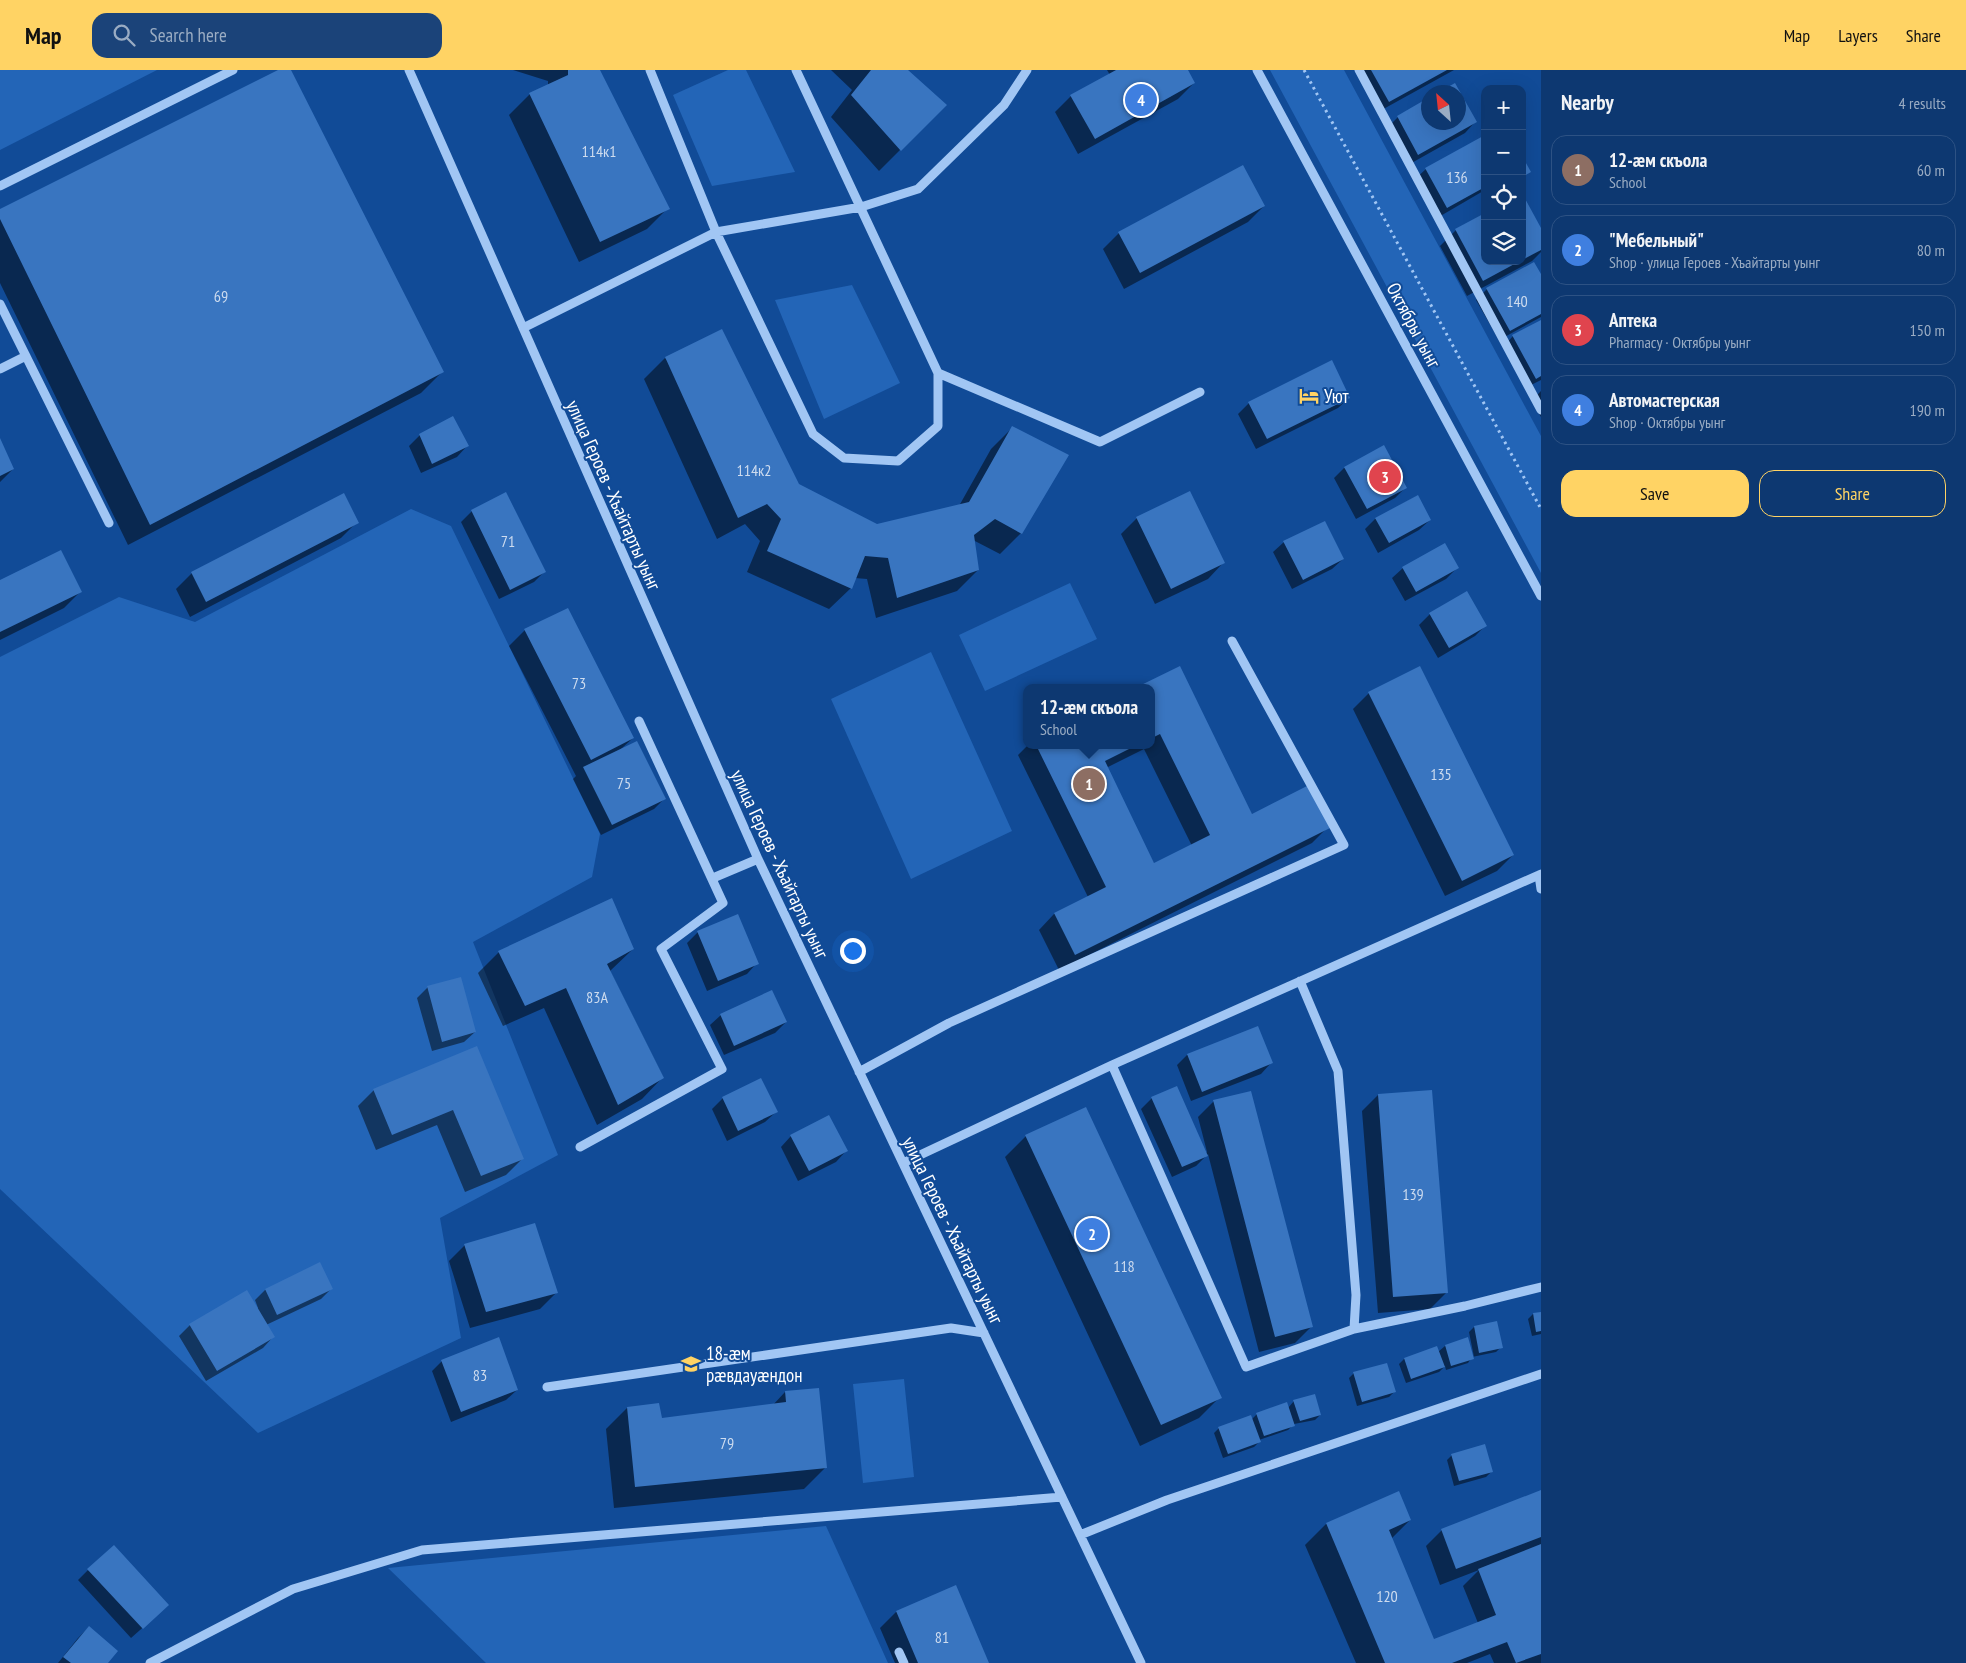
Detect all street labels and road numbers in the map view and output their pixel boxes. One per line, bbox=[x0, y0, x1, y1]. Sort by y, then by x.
street label: Октябры уынг bbox=[1382, 278, 1447, 372]
street label: улица Героев - Хъайтарты уынг bbox=[561, 396, 667, 594]
street label: улица Героев - Хъайтарты уынг bbox=[726, 766, 834, 963]
street label: улица Героев - Хъайтарты уынг bbox=[897, 1132, 1009, 1328]

